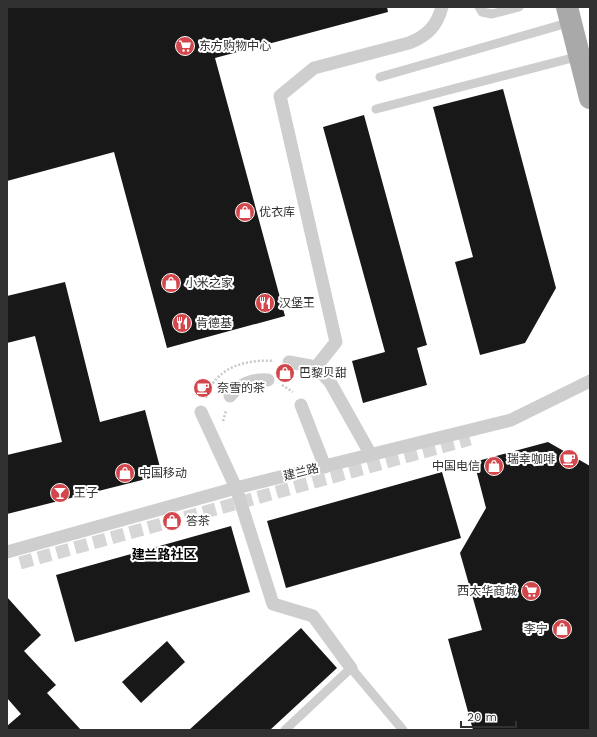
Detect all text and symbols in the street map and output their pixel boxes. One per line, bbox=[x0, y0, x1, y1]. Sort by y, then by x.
supermarket icon: 东方购物中心 bbox=[174, 35, 196, 57]
place label: 东方购物中心 bbox=[199, 39, 271, 53]
shop icon: 优衣库 bbox=[234, 201, 256, 223]
place label: 优衣库 bbox=[259, 205, 295, 219]
shop icon: 小米之家 bbox=[160, 272, 182, 294]
place label: 小米之家 bbox=[185, 276, 233, 290]
restaurant icon: 汉堡王 bbox=[254, 292, 276, 314]
place label: 汉堡王 bbox=[279, 296, 315, 310]
restaurant icon: 肯德基 bbox=[171, 312, 193, 334]
place label: 肯德基 bbox=[196, 316, 232, 330]
shop icon: 巴黎贝甜 bbox=[274, 362, 296, 384]
place label: 巴黎贝甜 bbox=[299, 366, 347, 380]
cafe icon: 奈雪的茶 bbox=[192, 377, 214, 399]
place label: 奈雪的茶 bbox=[217, 381, 265, 395]
cafe icon: 瑞幸咖啡 bbox=[558, 448, 580, 470]
place label: 瑞幸咖啡 bbox=[507, 452, 555, 466]
shop icon: 中国电信 bbox=[483, 455, 505, 477]
place label: 中国电信 bbox=[432, 459, 480, 473]
street label: 建兰路 bbox=[282, 461, 320, 483]
shop icon: 中国移动 bbox=[114, 462, 136, 484]
place label: 中国移动 bbox=[139, 466, 187, 480]
bar icon: 王子 bbox=[49, 482, 71, 504]
place label: 王子 bbox=[74, 486, 98, 500]
shop icon: 答茶 bbox=[161, 510, 183, 532]
place label: 答茶 bbox=[186, 514, 210, 528]
district label: 建兰路社区 bbox=[131, 547, 197, 562]
supermarket icon: 西太华商城 bbox=[520, 580, 542, 602]
place label: 西太华商城 bbox=[457, 584, 517, 598]
shop icon: 李宁 bbox=[551, 618, 573, 640]
place label: 李宁 bbox=[524, 622, 548, 636]
scale bar bbox=[461, 703, 516, 729]
text: 20 m bbox=[467, 710, 497, 724]

